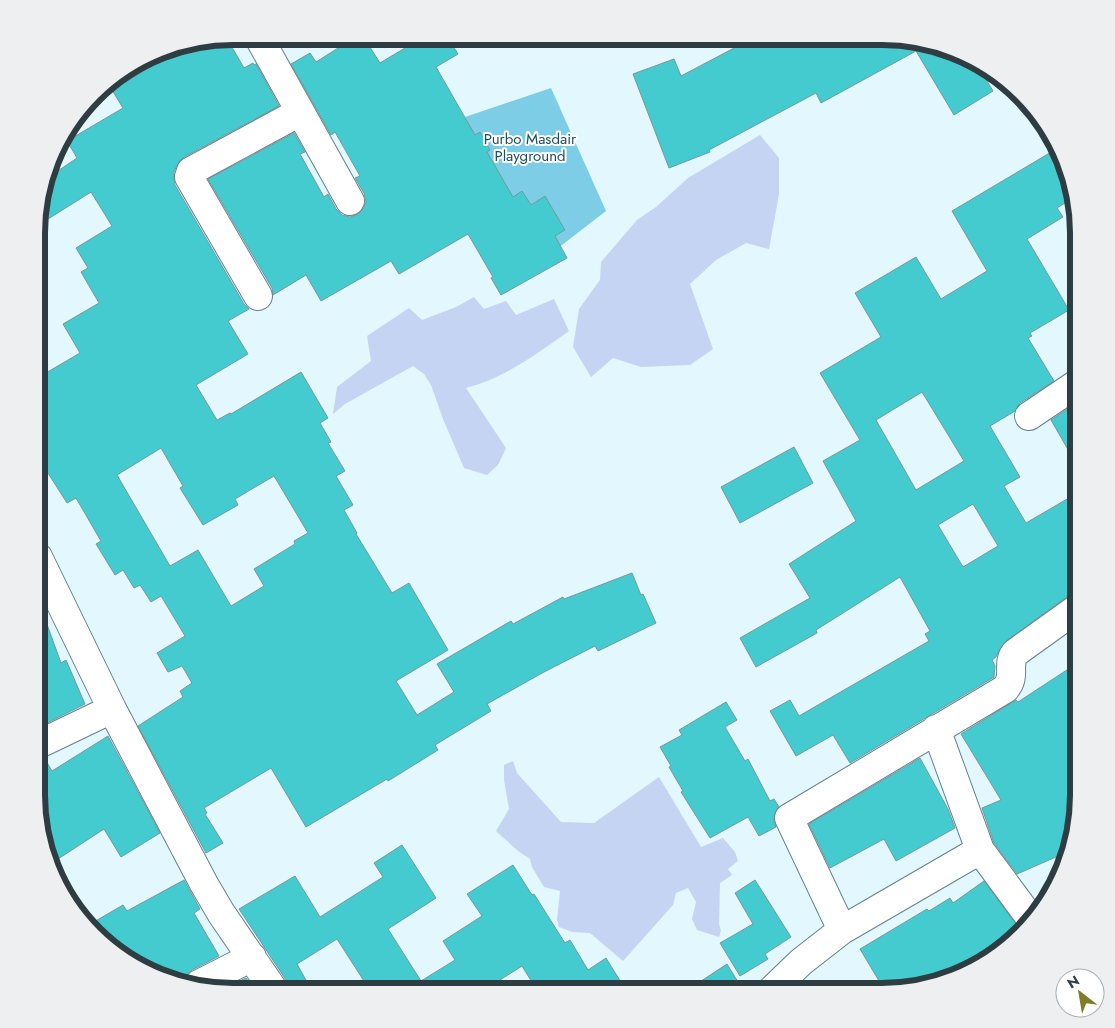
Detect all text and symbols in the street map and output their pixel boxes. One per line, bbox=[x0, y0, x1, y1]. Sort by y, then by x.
park label: Purbo Masdair Playground bbox=[484, 128, 577, 167]
north arrow bbox=[1055, 968, 1105, 1018]
text: N bbox=[1063, 970, 1083, 993]

